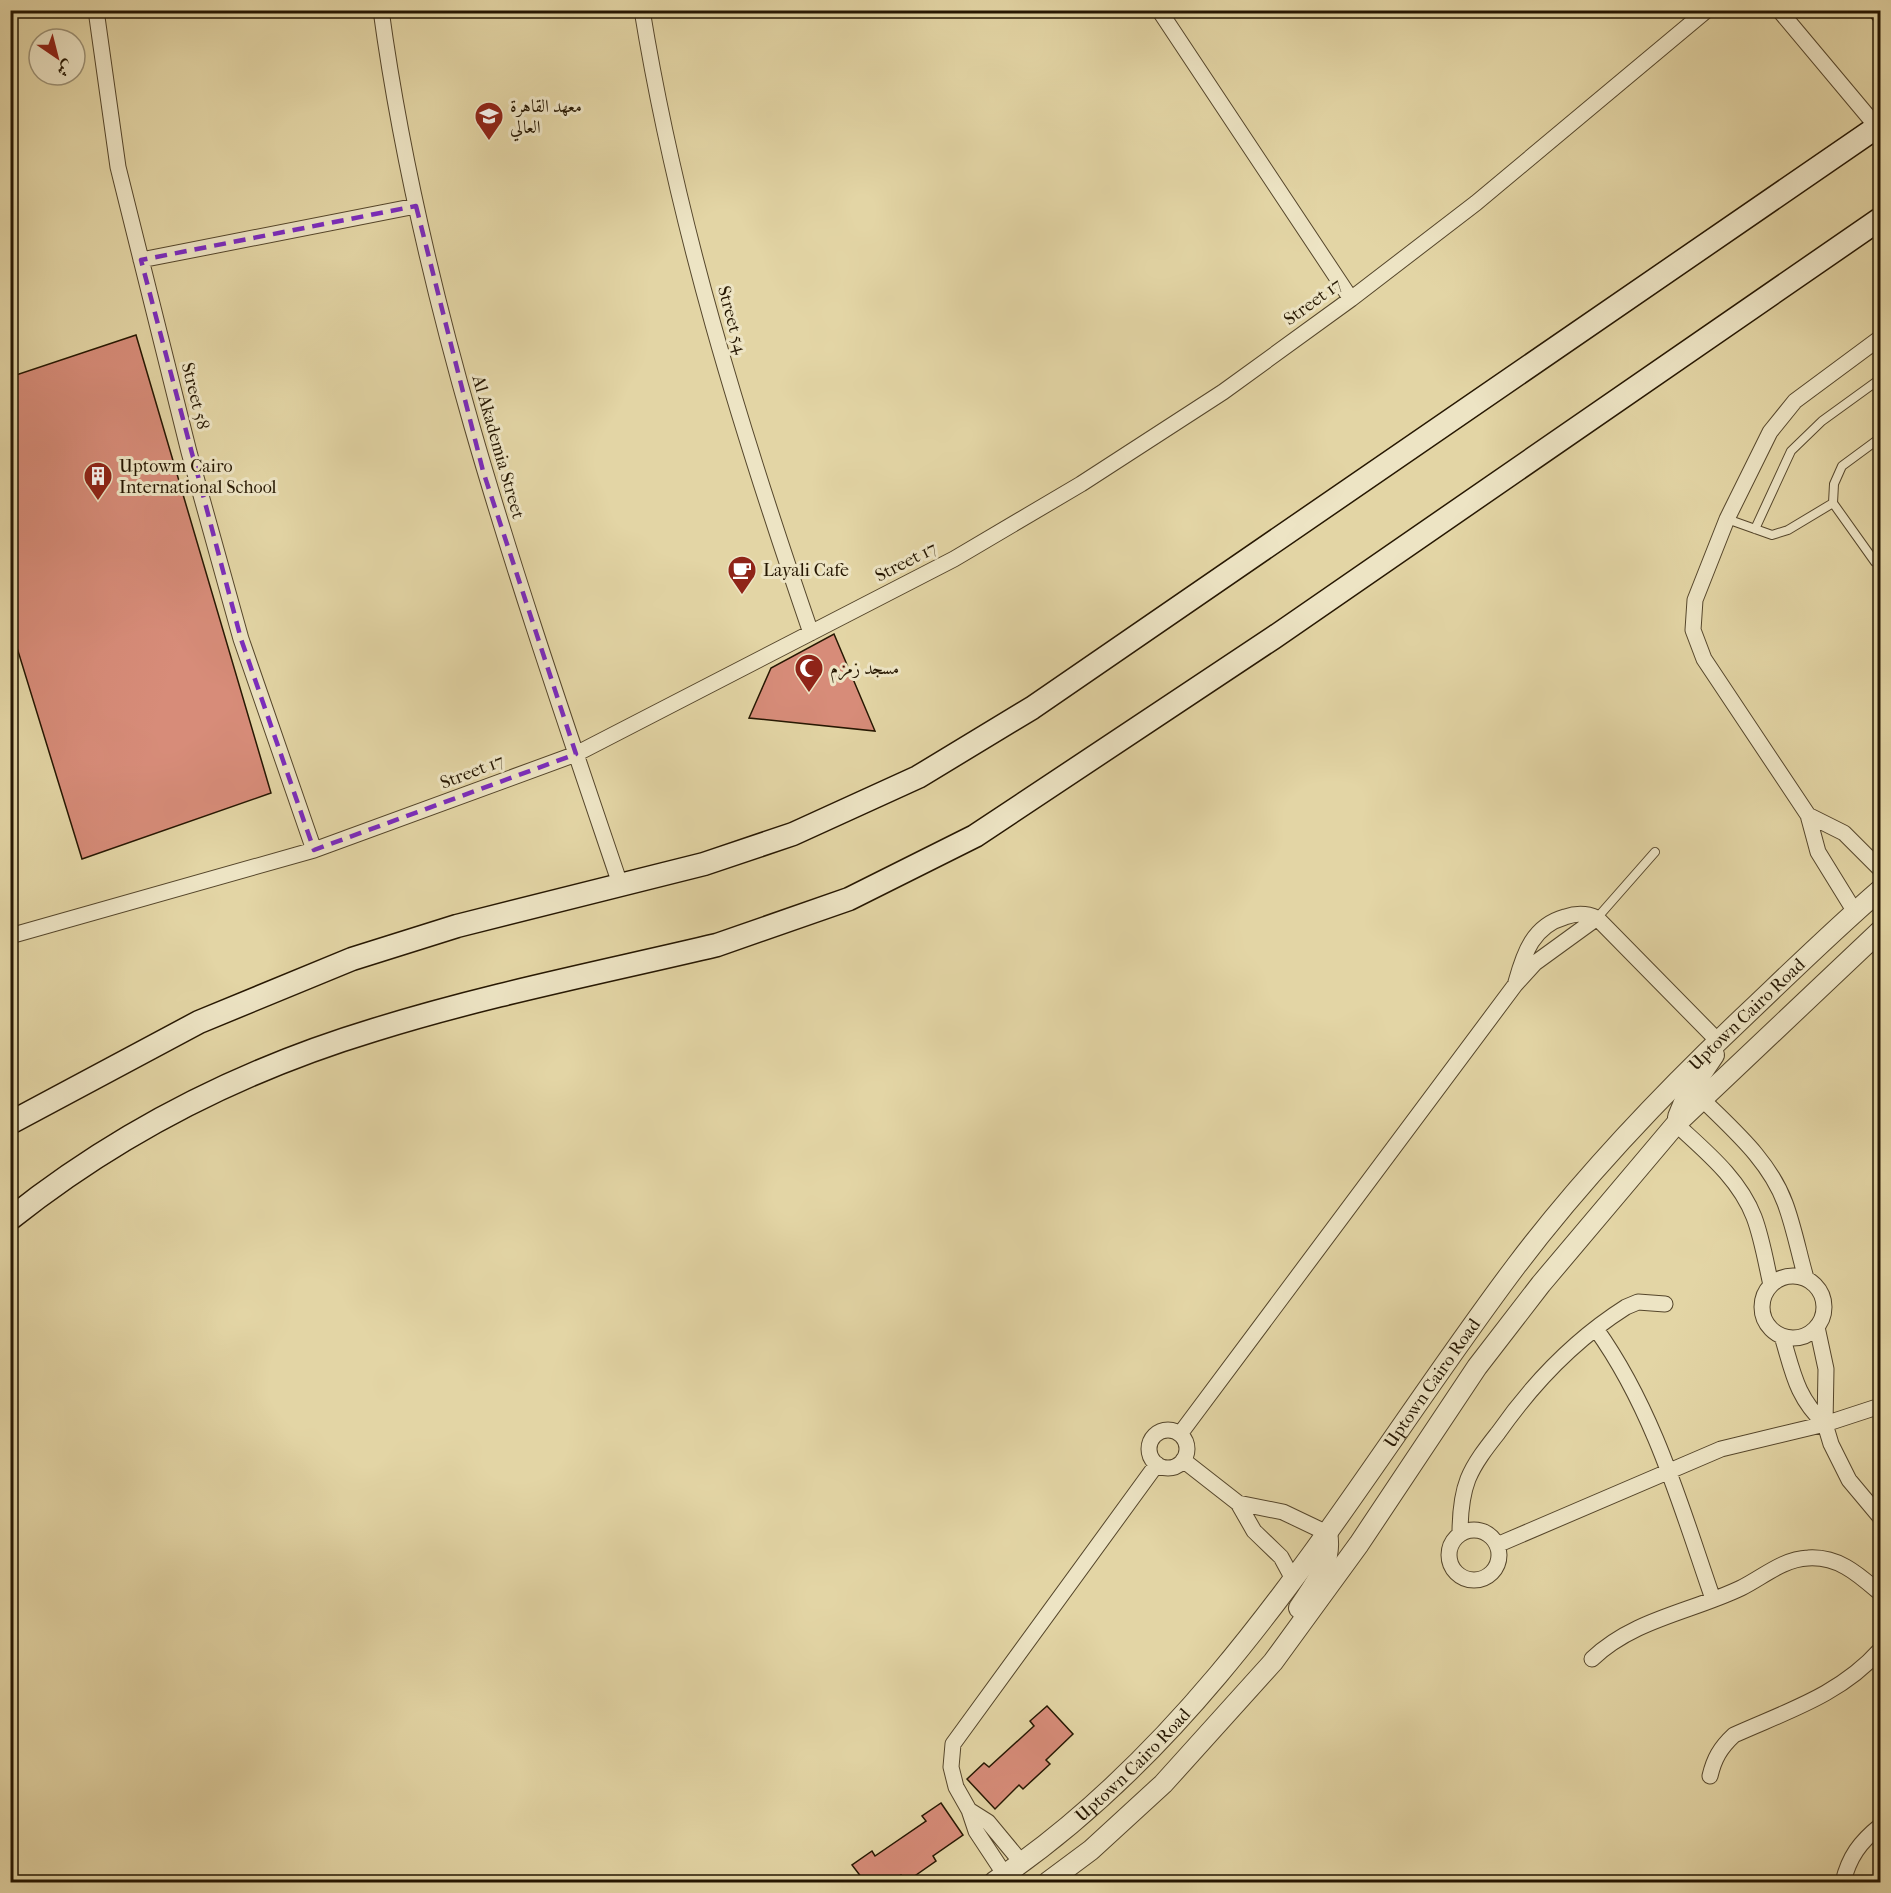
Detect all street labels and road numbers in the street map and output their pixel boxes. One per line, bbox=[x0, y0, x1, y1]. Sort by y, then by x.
street label: Street 17 bbox=[1280, 274, 1346, 330]
street label: Street 54 bbox=[713, 284, 751, 357]
street label: Street 58 bbox=[177, 360, 213, 432]
street label: Al Akademia Street bbox=[467, 372, 529, 522]
street label: Street 17 bbox=[872, 537, 941, 586]
street label: Street 17 bbox=[437, 750, 507, 794]
street label: Uptown Cairo Road bbox=[1684, 954, 1809, 1075]
street label: Uptown Cairo Road bbox=[1380, 1314, 1485, 1452]
street label: Uptown Cairo Road bbox=[1071, 1704, 1195, 1826]

